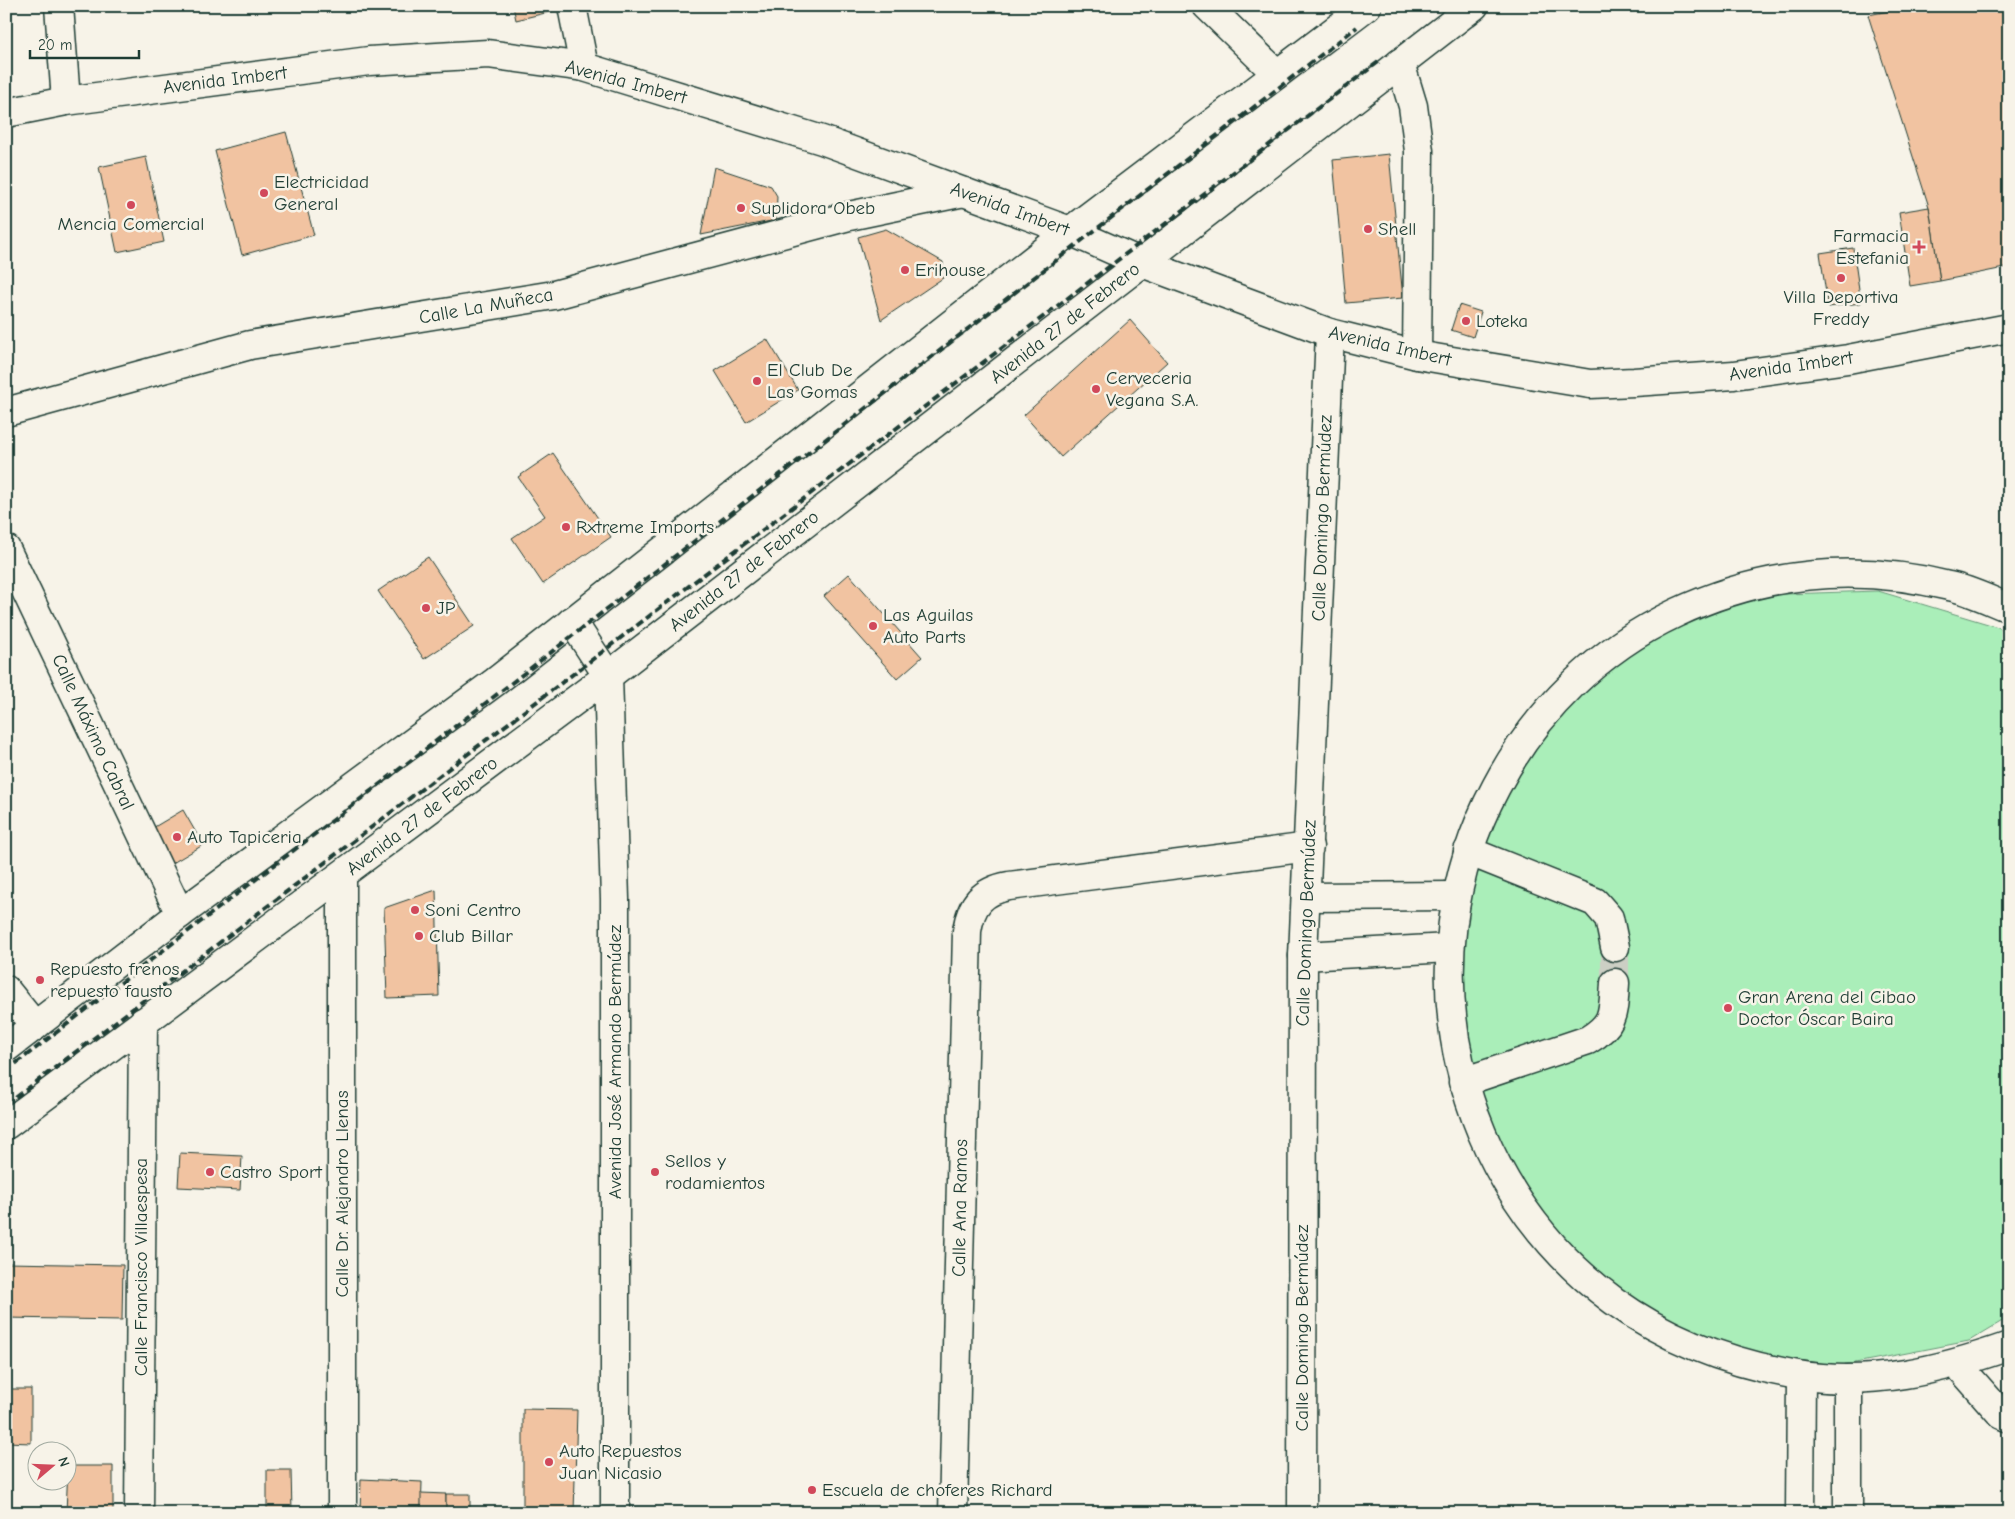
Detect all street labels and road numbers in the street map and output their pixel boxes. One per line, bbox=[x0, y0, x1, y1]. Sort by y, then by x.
street label: Avenida Imbert bbox=[563, 55, 690, 109]
street label: Avenida Imbert bbox=[162, 61, 289, 99]
street label: Avenida Imbert bbox=[948, 177, 1073, 241]
street label: Avenida 27 de Febrero bbox=[986, 258, 1144, 388]
street label: Calle La Muñeca bbox=[417, 283, 555, 329]
street label: Avenida Imbert bbox=[1327, 321, 1454, 371]
street label: Avenida Imbert bbox=[1728, 346, 1855, 386]
street label: Calle Domingo Bermúdez bbox=[1307, 414, 1337, 622]
street label: Avenida 27 de Febrero bbox=[665, 506, 823, 636]
street label: Calle Máximo Cabral bbox=[47, 651, 139, 813]
street label: Avenida 27 de Febrero bbox=[342, 752, 502, 880]
street label: Calle Domingo Bermúdez bbox=[1291, 819, 1321, 1027]
street label: Avenida José Armando Bermúdez bbox=[604, 925, 626, 1199]
street label: Calle Dr. Alejandro Llenas bbox=[331, 1090, 353, 1298]
street label: Calle Ana Ramos bbox=[948, 1139, 972, 1277]
street label: Calle Francisco Villaespesa bbox=[130, 1158, 152, 1376]
street label: Calle Domingo Bermúdez bbox=[1291, 1225, 1313, 1431]

